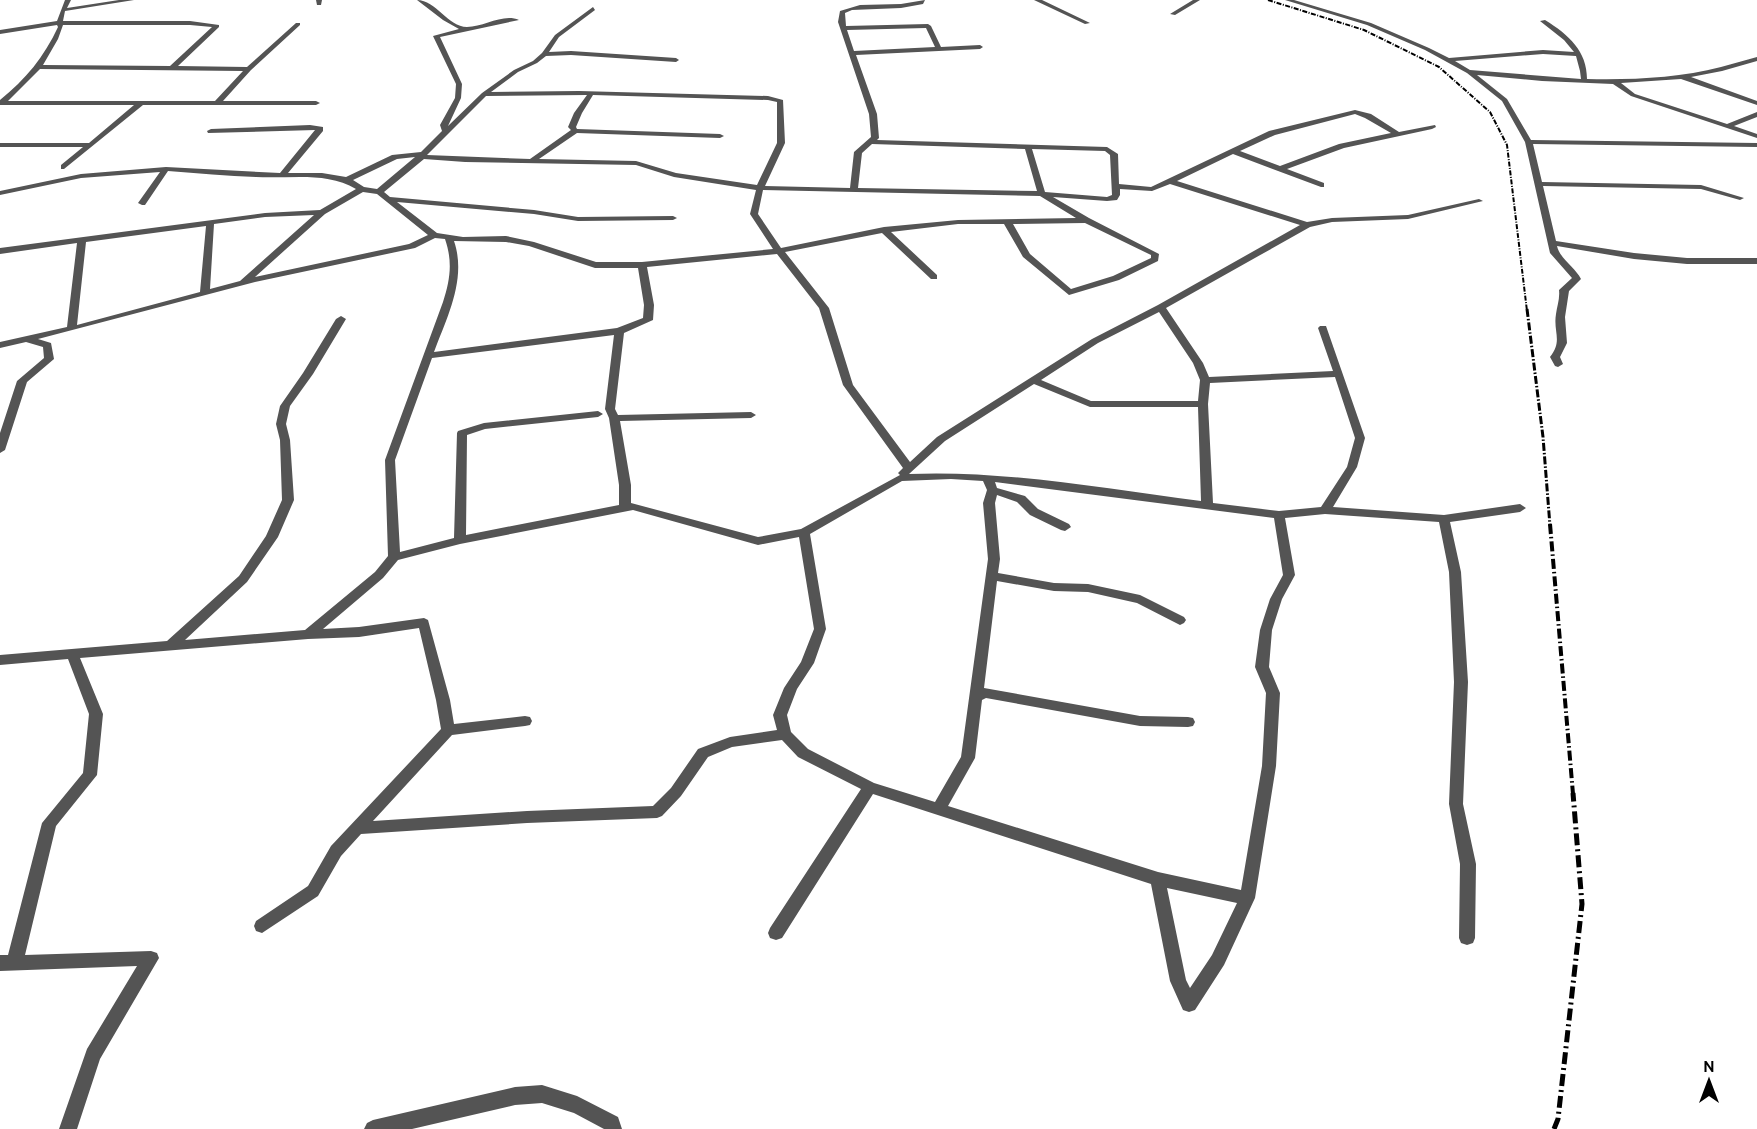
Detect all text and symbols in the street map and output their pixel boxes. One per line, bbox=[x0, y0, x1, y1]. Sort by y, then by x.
north arrow bbox=[1679, 1051, 1739, 1111]
text: N bbox=[1703, 1057, 1715, 1076]

